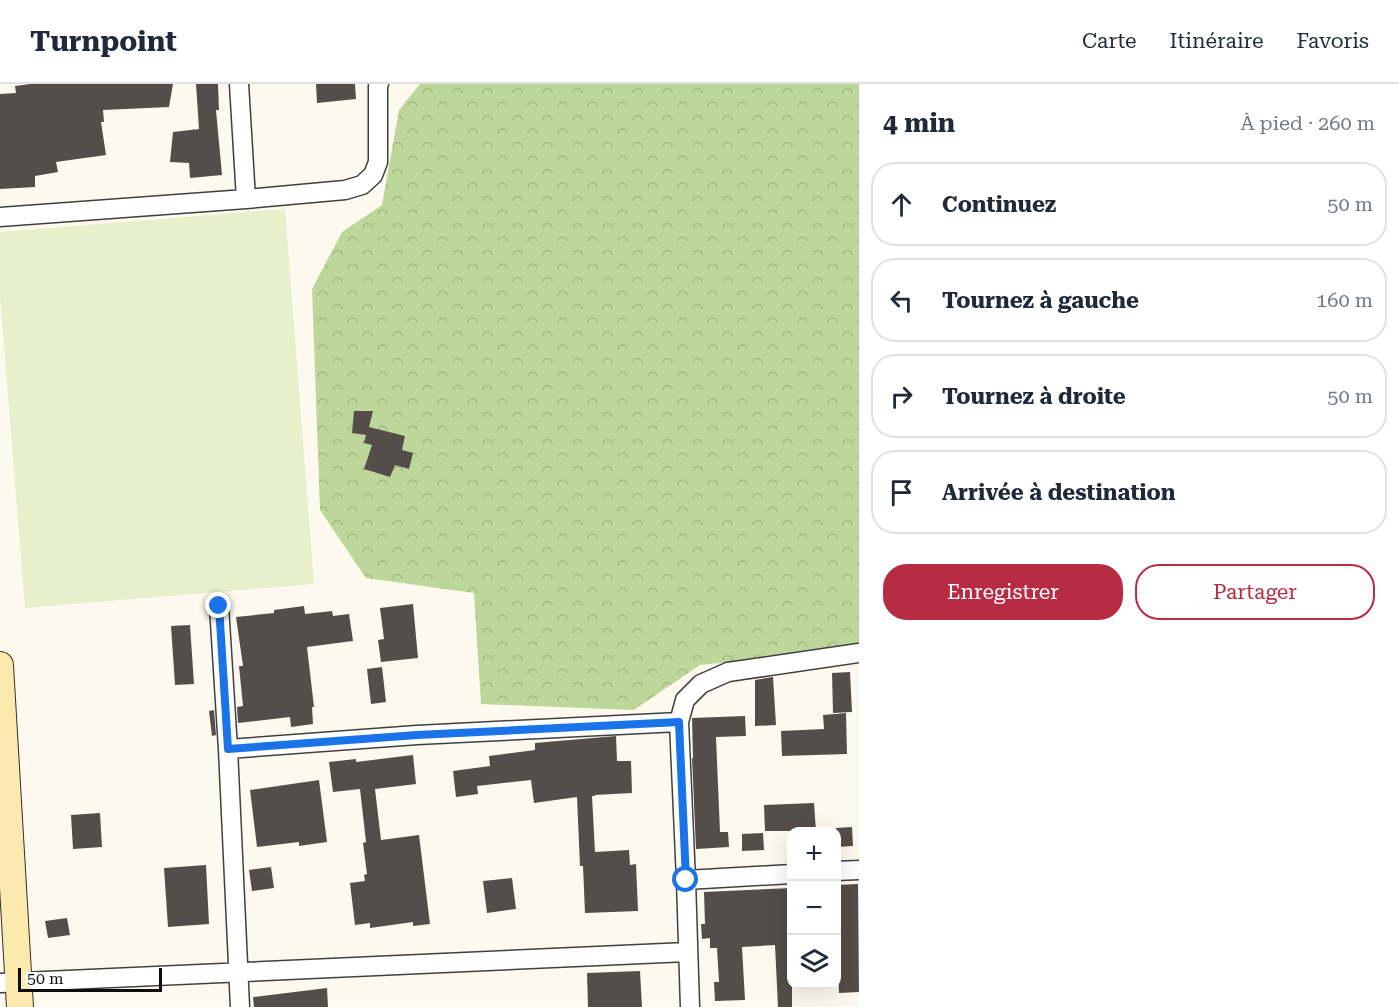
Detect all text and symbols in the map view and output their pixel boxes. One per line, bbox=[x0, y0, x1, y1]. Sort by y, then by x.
text: Turnpoint bbox=[30, 25, 177, 58]
text: Carte bbox=[1082, 29, 1137, 53]
text: Itinéraire bbox=[1170, 29, 1264, 53]
text: Favoris bbox=[1297, 29, 1369, 53]
text: 4 min bbox=[883, 108, 955, 138]
text: À pied · 260 m bbox=[1241, 111, 1375, 135]
icon: ahead bbox=[885, 188, 918, 221]
text: Continuez bbox=[942, 192, 1056, 217]
text: 50 m bbox=[1327, 192, 1373, 216]
icon: left bbox=[885, 284, 918, 317]
text: Tournez à gauche bbox=[942, 288, 1139, 313]
text: 160 m bbox=[1316, 288, 1373, 312]
icon: right bbox=[885, 380, 918, 413]
text: Tournez à droite bbox=[942, 384, 1126, 409]
text: 50 m bbox=[1327, 384, 1373, 408]
icon: arrive bbox=[885, 476, 918, 509]
text: Arrivée à destination bbox=[942, 480, 1176, 505]
button: Enregistrer bbox=[883, 564, 1123, 620]
button: Partager bbox=[1135, 564, 1375, 620]
route end bbox=[205, 592, 231, 618]
map controls bbox=[787, 827, 841, 989]
button: + bbox=[787, 827, 841, 881]
route start bbox=[672, 866, 698, 892]
button: − bbox=[787, 881, 841, 935]
button: layers bbox=[787, 935, 841, 989]
scale bar bbox=[18, 965, 162, 992]
text: 50 m bbox=[27, 969, 64, 988]

